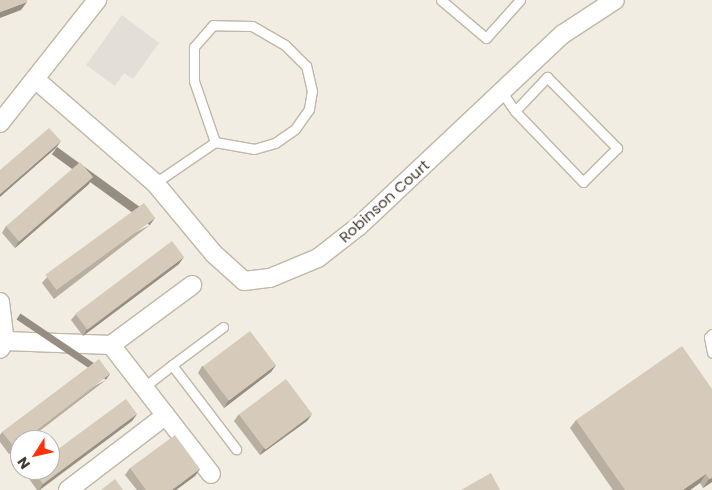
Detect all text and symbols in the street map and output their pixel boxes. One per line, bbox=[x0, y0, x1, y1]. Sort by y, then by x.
street label: Robinson Court bbox=[335, 156, 433, 246]
north arrow bbox=[10, 430, 60, 480]
text: N bbox=[12, 453, 35, 473]

